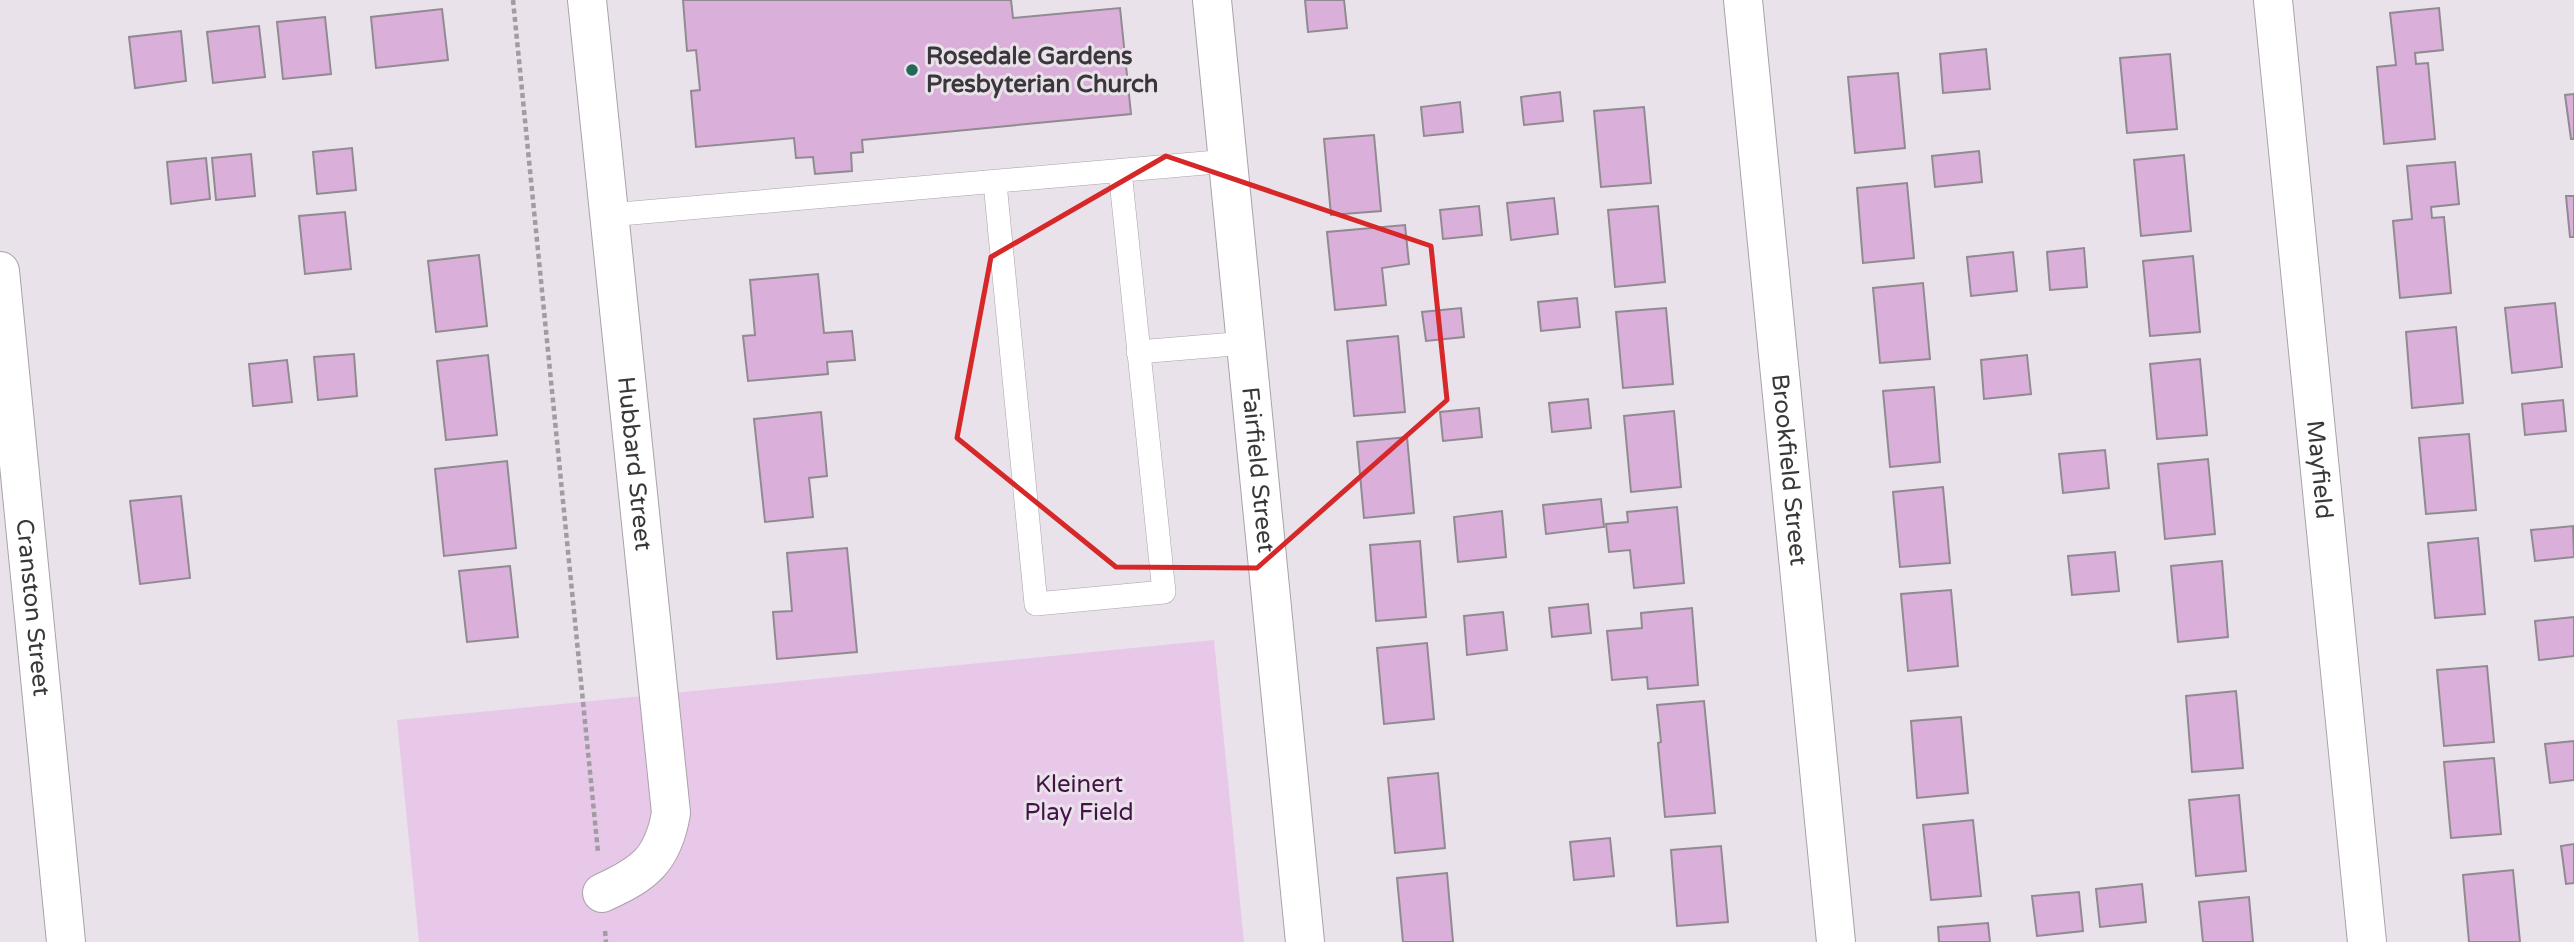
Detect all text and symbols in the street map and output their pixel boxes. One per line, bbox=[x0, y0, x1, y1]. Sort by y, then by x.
place label: Rosedale Gardens Presbyterian Church bbox=[926, 42, 1158, 99]
marker: Rosedale Gardens Presbyterian Church bbox=[904, 62, 920, 78]
street label: Brookfield Street bbox=[1765, 372, 1813, 567]
street label: Hubbard Street bbox=[611, 375, 658, 552]
street label: Fairfield Street bbox=[1236, 385, 1281, 554]
street label: Mayfield bbox=[2301, 419, 2339, 521]
street label: Cranston Street bbox=[10, 517, 56, 698]
park label: Kleinert Play Field bbox=[1024, 770, 1134, 827]

